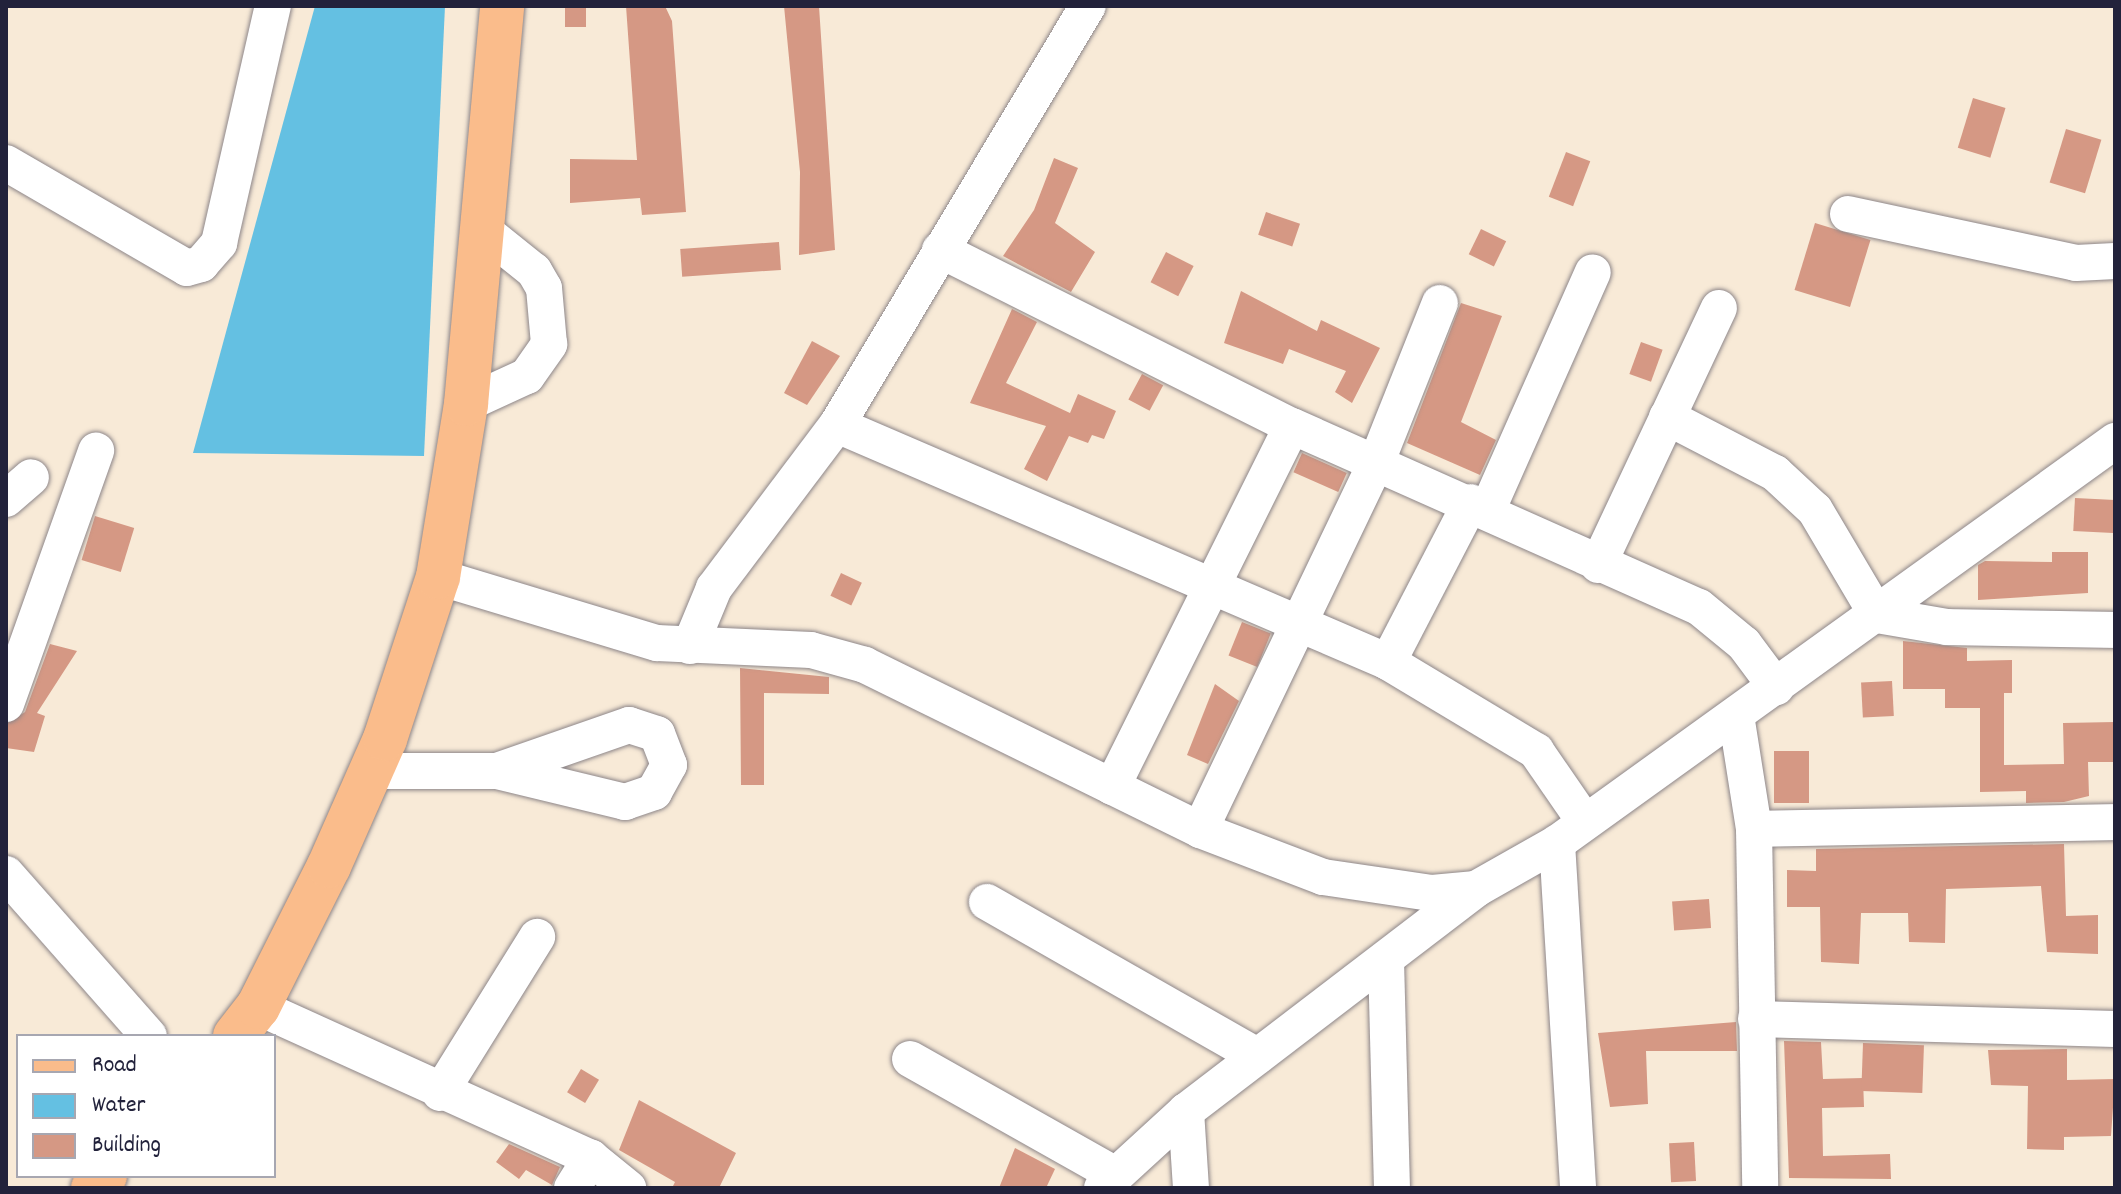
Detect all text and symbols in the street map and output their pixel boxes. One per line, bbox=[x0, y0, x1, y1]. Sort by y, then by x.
legend bbox=[16, 1034, 276, 1178]
text: Road bbox=[92, 1049, 137, 1083]
text: Water bbox=[92, 1089, 145, 1123]
text: Building bbox=[92, 1129, 161, 1163]

